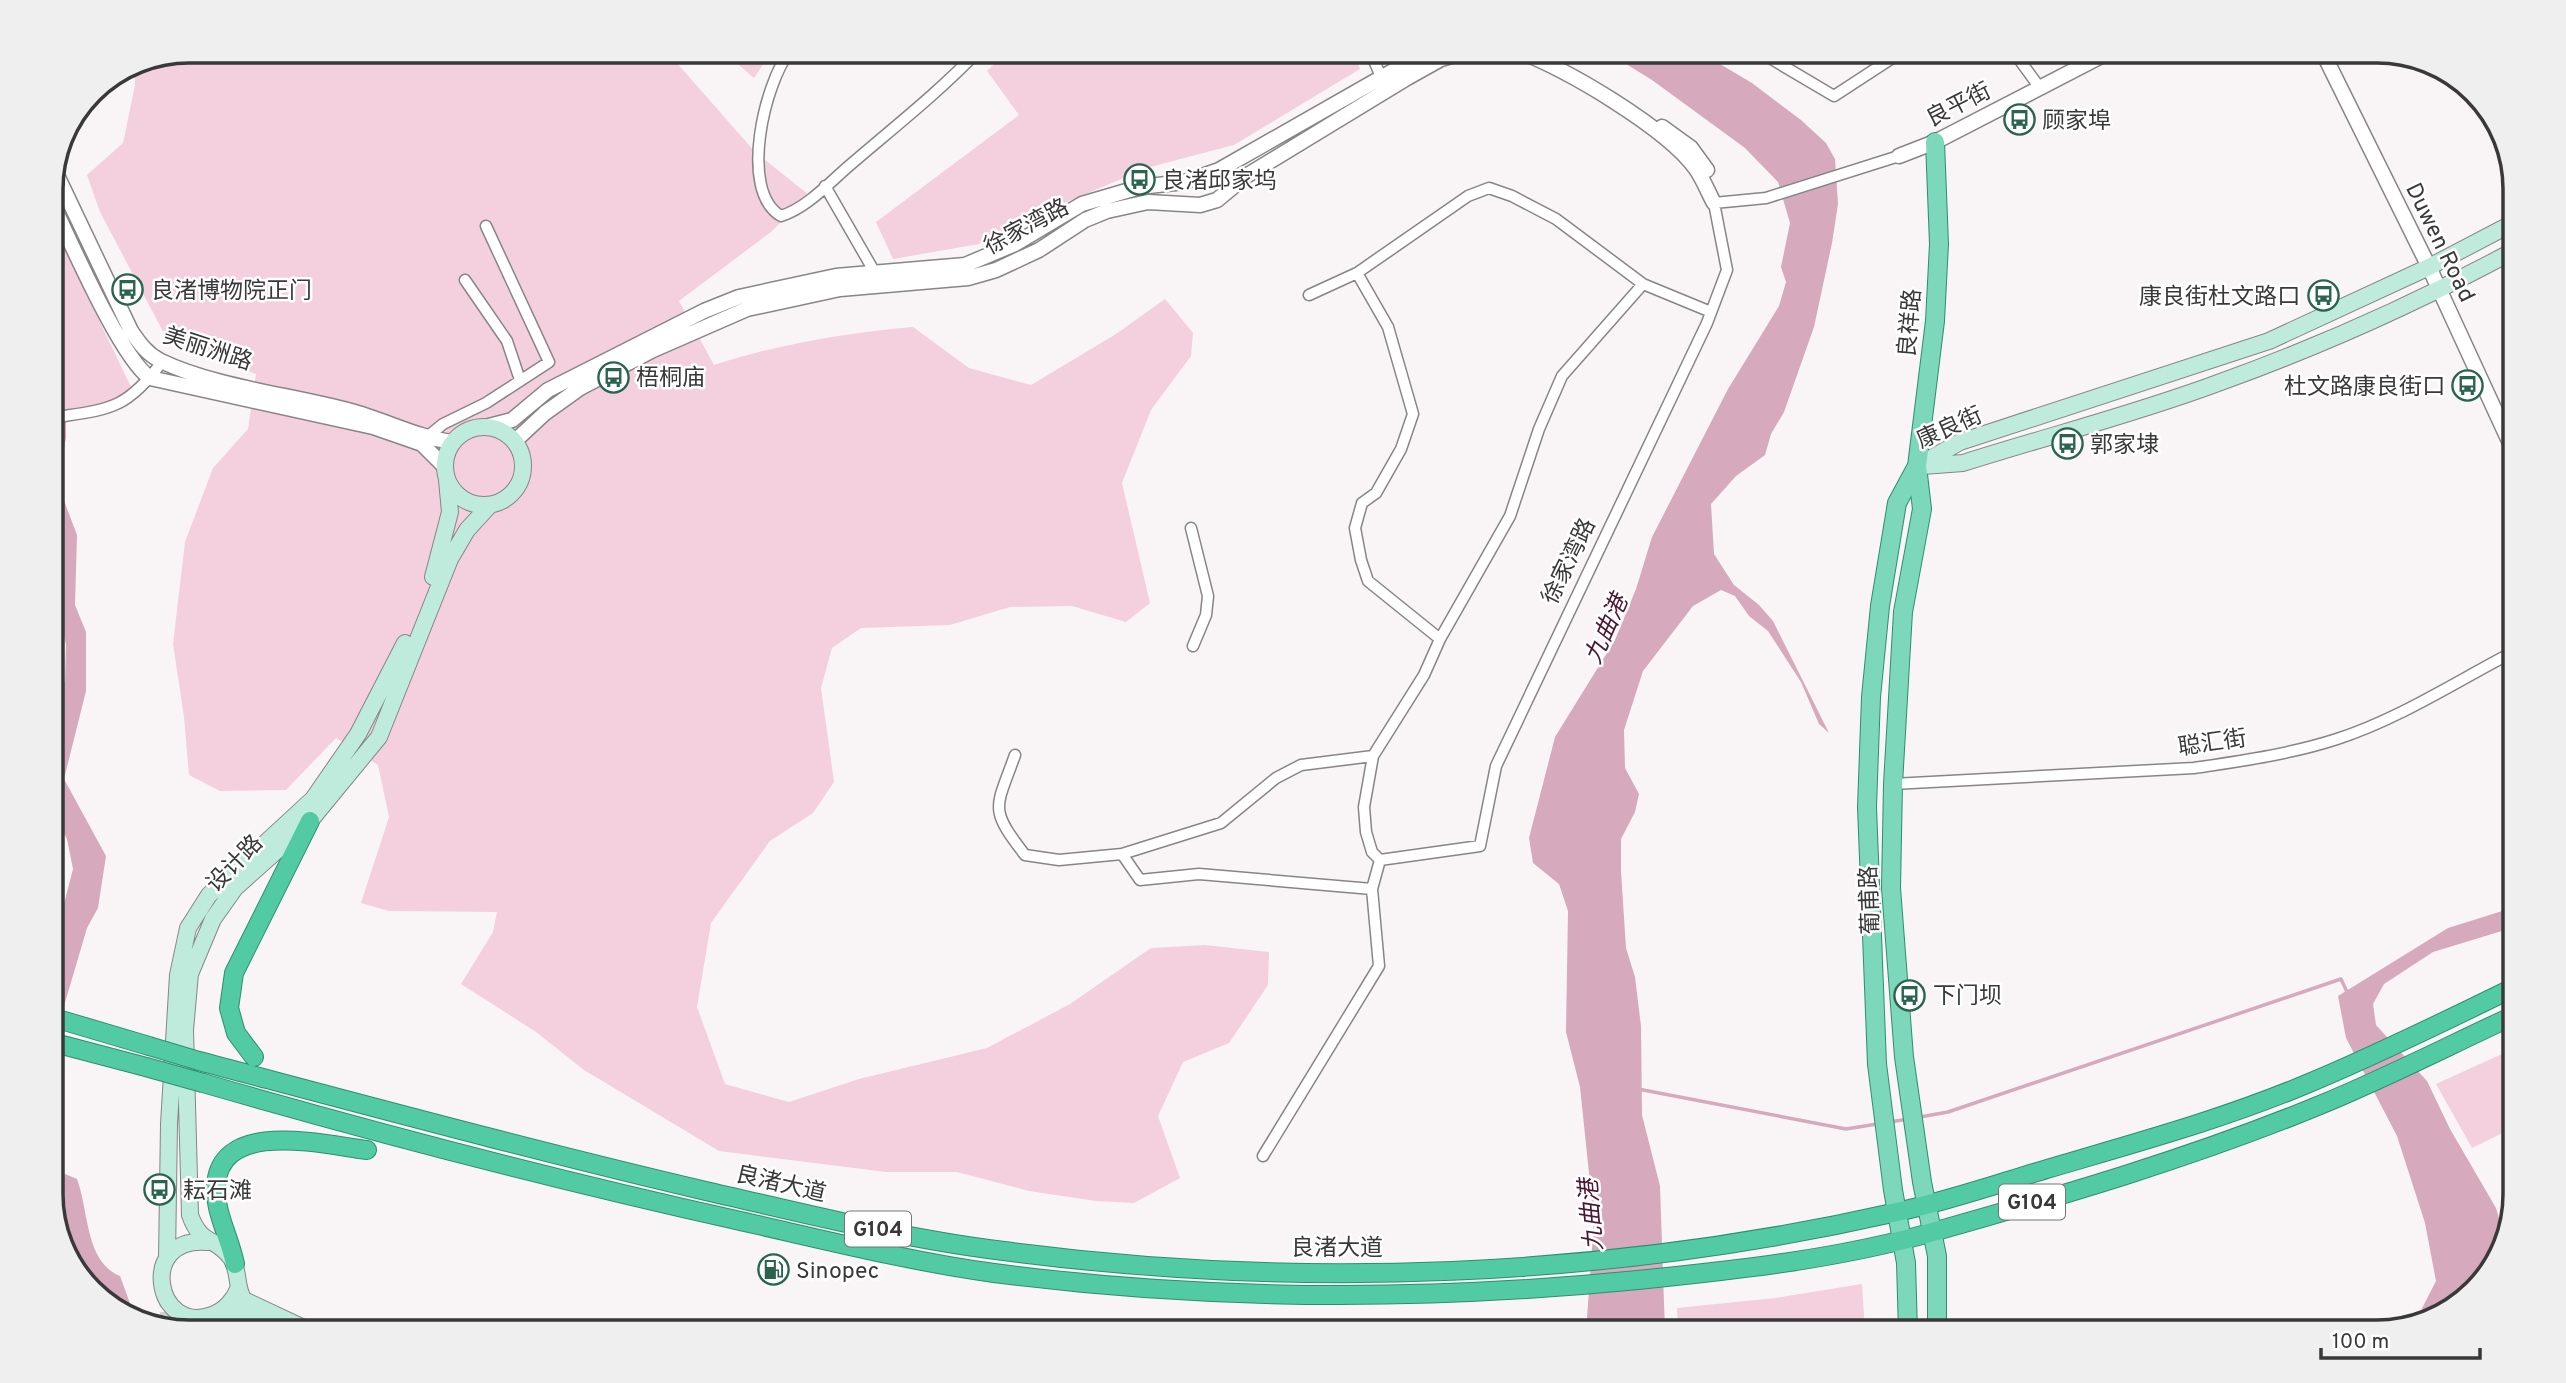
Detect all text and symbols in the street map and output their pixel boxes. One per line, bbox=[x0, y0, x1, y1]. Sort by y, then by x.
street label: 良平街 bbox=[1922, 78, 1996, 135]
bus stop icon: 顾家埠 bbox=[2002, 103, 2036, 137]
place label: 顾家埠 bbox=[2042, 108, 2111, 137]
bus stop icon: 良渚邱家坞 bbox=[1122, 163, 1156, 197]
place label: 良渚邱家坞 bbox=[1162, 168, 1277, 197]
street label: Duwen Road bbox=[2397, 179, 2480, 307]
street label: 徐家湾路 bbox=[980, 194, 1075, 263]
bus stop icon: 良渚博物院正门 bbox=[111, 273, 145, 307]
place label: 良渚博物院正门 bbox=[151, 278, 312, 307]
bus stop icon: 康良街杜文路口 bbox=[2306, 279, 2340, 313]
place label: 康良街杜文路口 bbox=[2139, 284, 2300, 313]
street label: 良祥路 bbox=[1894, 288, 1929, 359]
street label: 美丽洲路 bbox=[159, 322, 255, 378]
bus stop icon: 梧桐庙 bbox=[596, 360, 630, 394]
place label: 梧桐庙 bbox=[636, 365, 705, 394]
bus stop icon: 杜文路康良街口 bbox=[2451, 369, 2485, 403]
place label: 杜文路康良街口 bbox=[2284, 374, 2445, 403]
street label: 康良街 bbox=[1913, 402, 1987, 457]
bus stop icon: 郭家埭 bbox=[2050, 427, 2084, 461]
place label: 郭家埭 bbox=[2090, 432, 2159, 461]
street label: 徐家湾路 bbox=[1537, 514, 1603, 610]
water label: 九曲港 bbox=[1579, 588, 1637, 669]
street label: 聪汇街 bbox=[2176, 725, 2249, 764]
street label: 设计路 bbox=[201, 830, 270, 900]
street label: 葡甫路 bbox=[1856, 865, 1887, 935]
bus stop icon: 下门坝 bbox=[1893, 978, 1927, 1012]
place label: 下门坝 bbox=[1933, 983, 2002, 1012]
street label: 良渚大道 bbox=[732, 1161, 829, 1210]
bus stop icon: 耘石滩 bbox=[143, 1173, 177, 1207]
water label: 九曲港 bbox=[1575, 1175, 1611, 1252]
place label: 耘石滩 bbox=[183, 1178, 252, 1207]
road number: G104 bbox=[1999, 1184, 2065, 1220]
road number: G104 bbox=[845, 1212, 911, 1246]
street label: 良渚大道 bbox=[1291, 1235, 1383, 1264]
fuel station icon: Sinopec bbox=[756, 1253, 790, 1287]
place label: Sinopec bbox=[796, 1258, 879, 1287]
scale bar bbox=[2321, 1316, 2480, 1360]
text: 100 m bbox=[2332, 1329, 2389, 1356]

